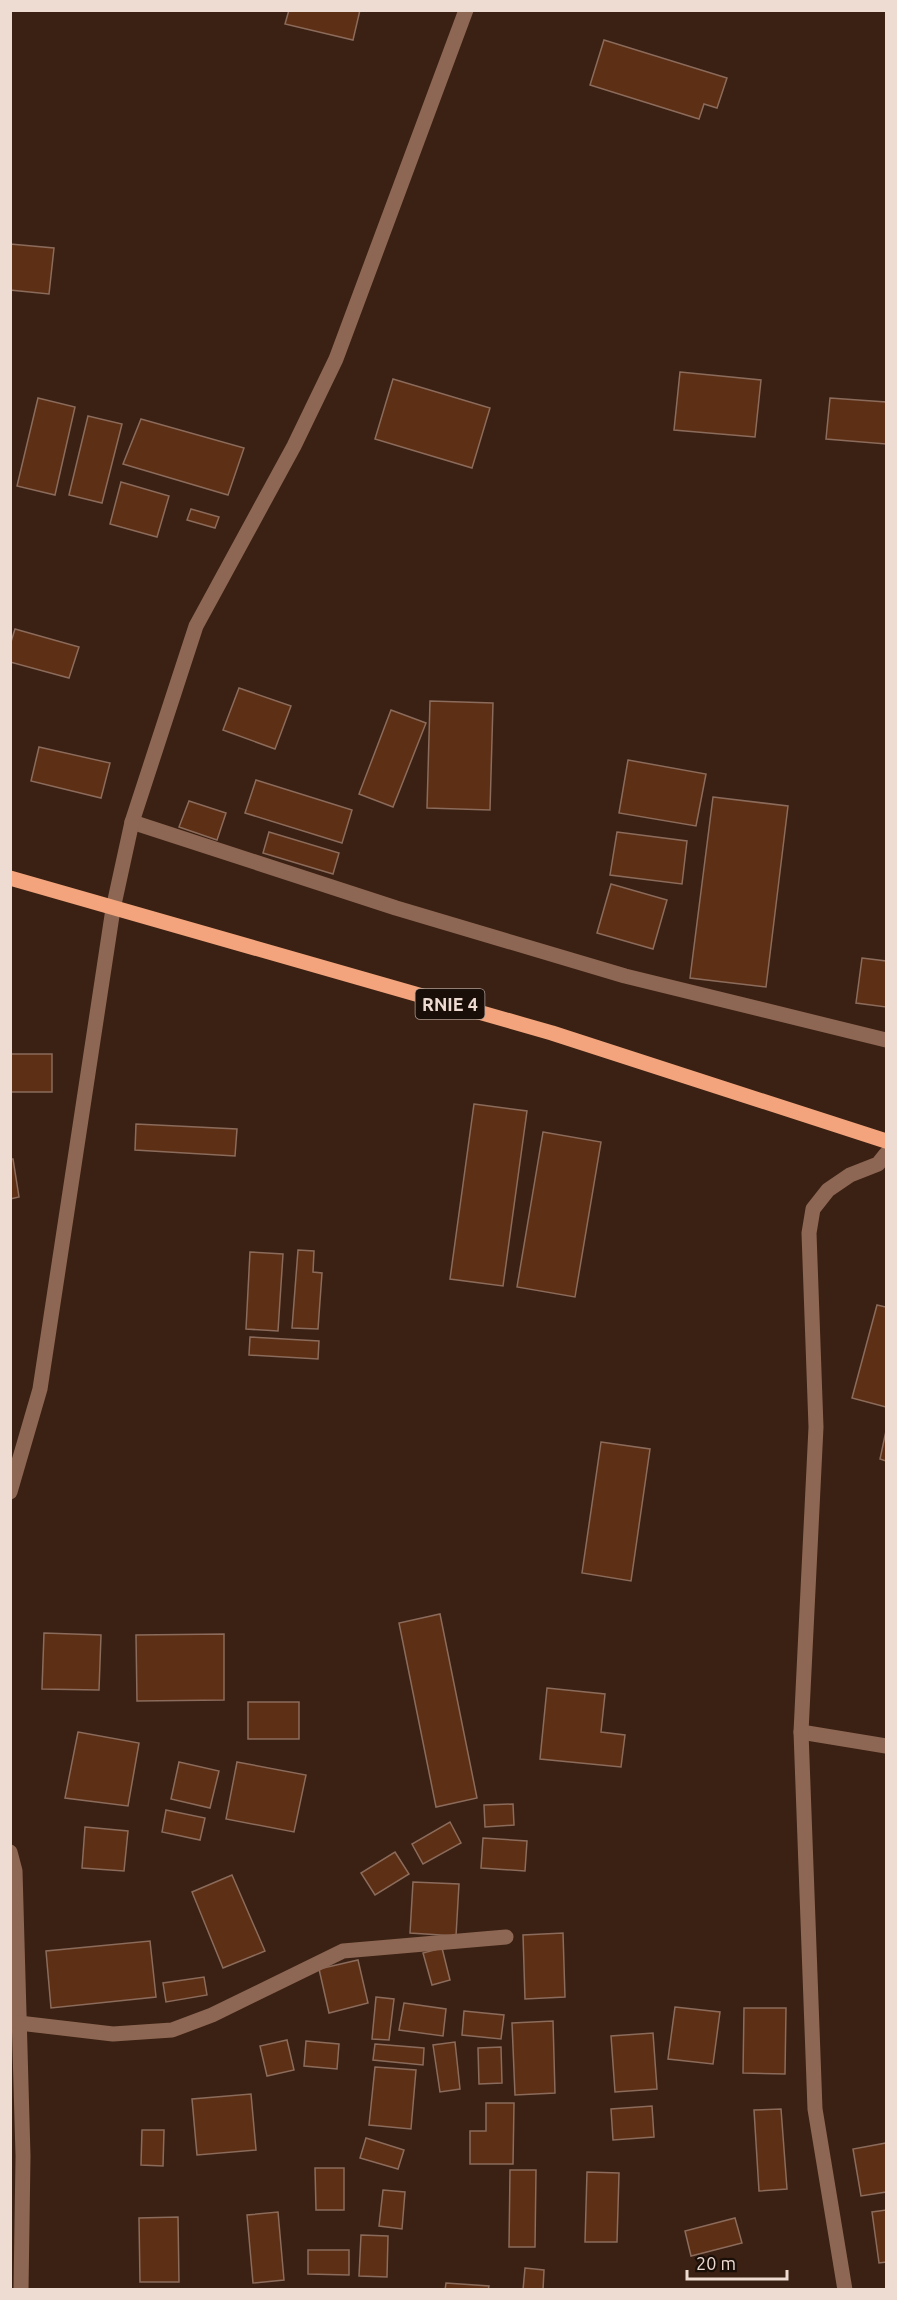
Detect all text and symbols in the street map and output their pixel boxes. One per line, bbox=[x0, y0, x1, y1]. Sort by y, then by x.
road number: RNIE 4 bbox=[416, 989, 484, 1019]
scale bar bbox=[687, 2243, 788, 2281]
text: 20 m bbox=[696, 2253, 736, 2273]

